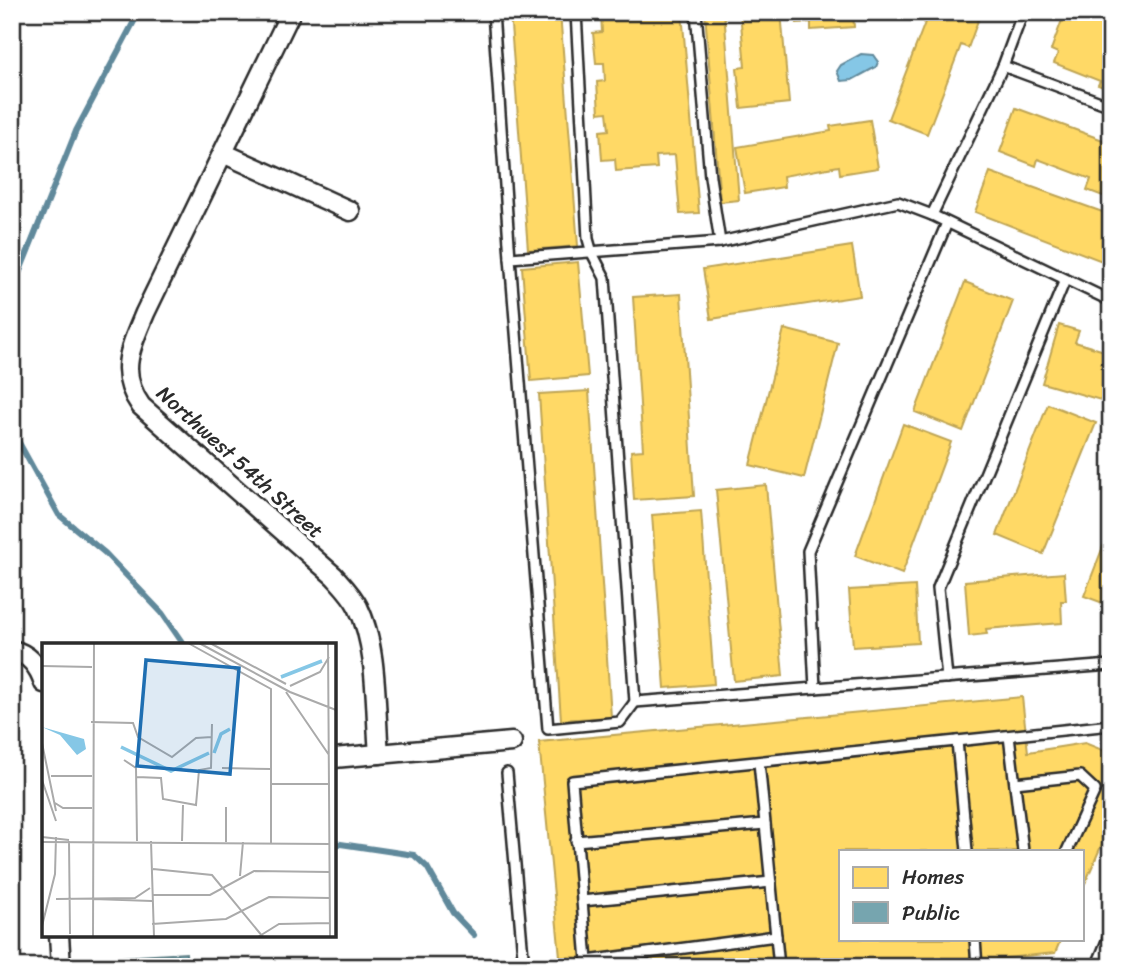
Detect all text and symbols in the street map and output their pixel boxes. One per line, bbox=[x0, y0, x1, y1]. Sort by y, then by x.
street label: Northwest 54th Street bbox=[147, 376, 333, 548]
inset map bbox=[42, 643, 336, 937]
legend bbox=[839, 850, 1084, 940]
text: Homes bbox=[902, 858, 964, 896]
text: Public bbox=[902, 894, 960, 932]

